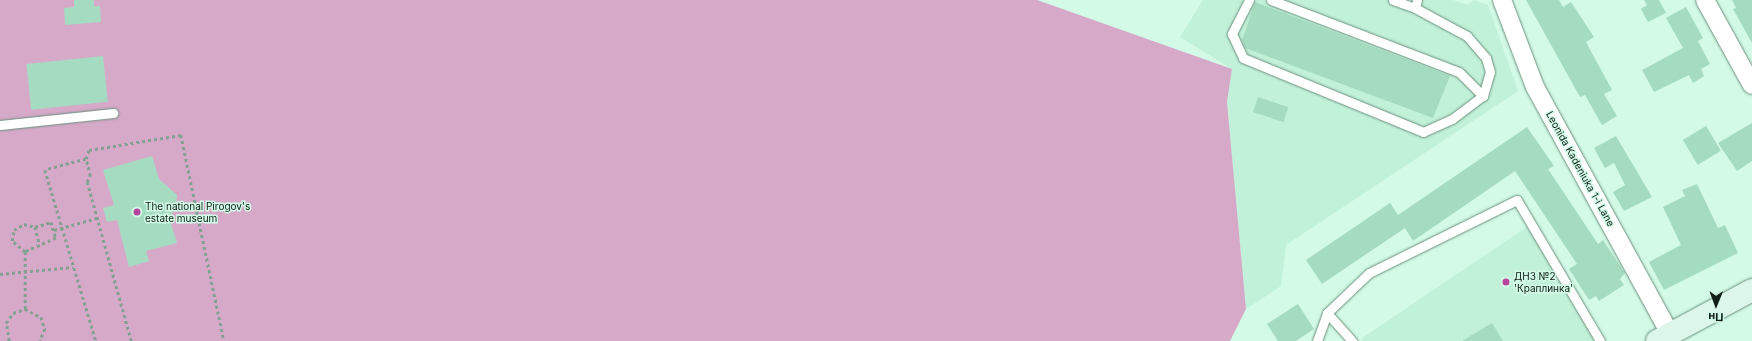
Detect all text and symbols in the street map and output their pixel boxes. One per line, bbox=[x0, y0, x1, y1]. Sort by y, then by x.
street label: Leonida Kadeniuka 1-i Lane bbox=[1543, 109, 1617, 229]
place label: The national Pirogov's estate museum bbox=[145, 200, 250, 224]
marker: The national Pirogov's estate museum bbox=[132, 207, 142, 217]
place label: ДНЗ №2 'Краплинка' bbox=[1514, 270, 1573, 294]
marker: ДНЗ №2 'Краплинка' bbox=[1501, 277, 1511, 287]
north arrow bbox=[1696, 285, 1736, 325]
text: Пн bbox=[1708, 310, 1723, 324]

